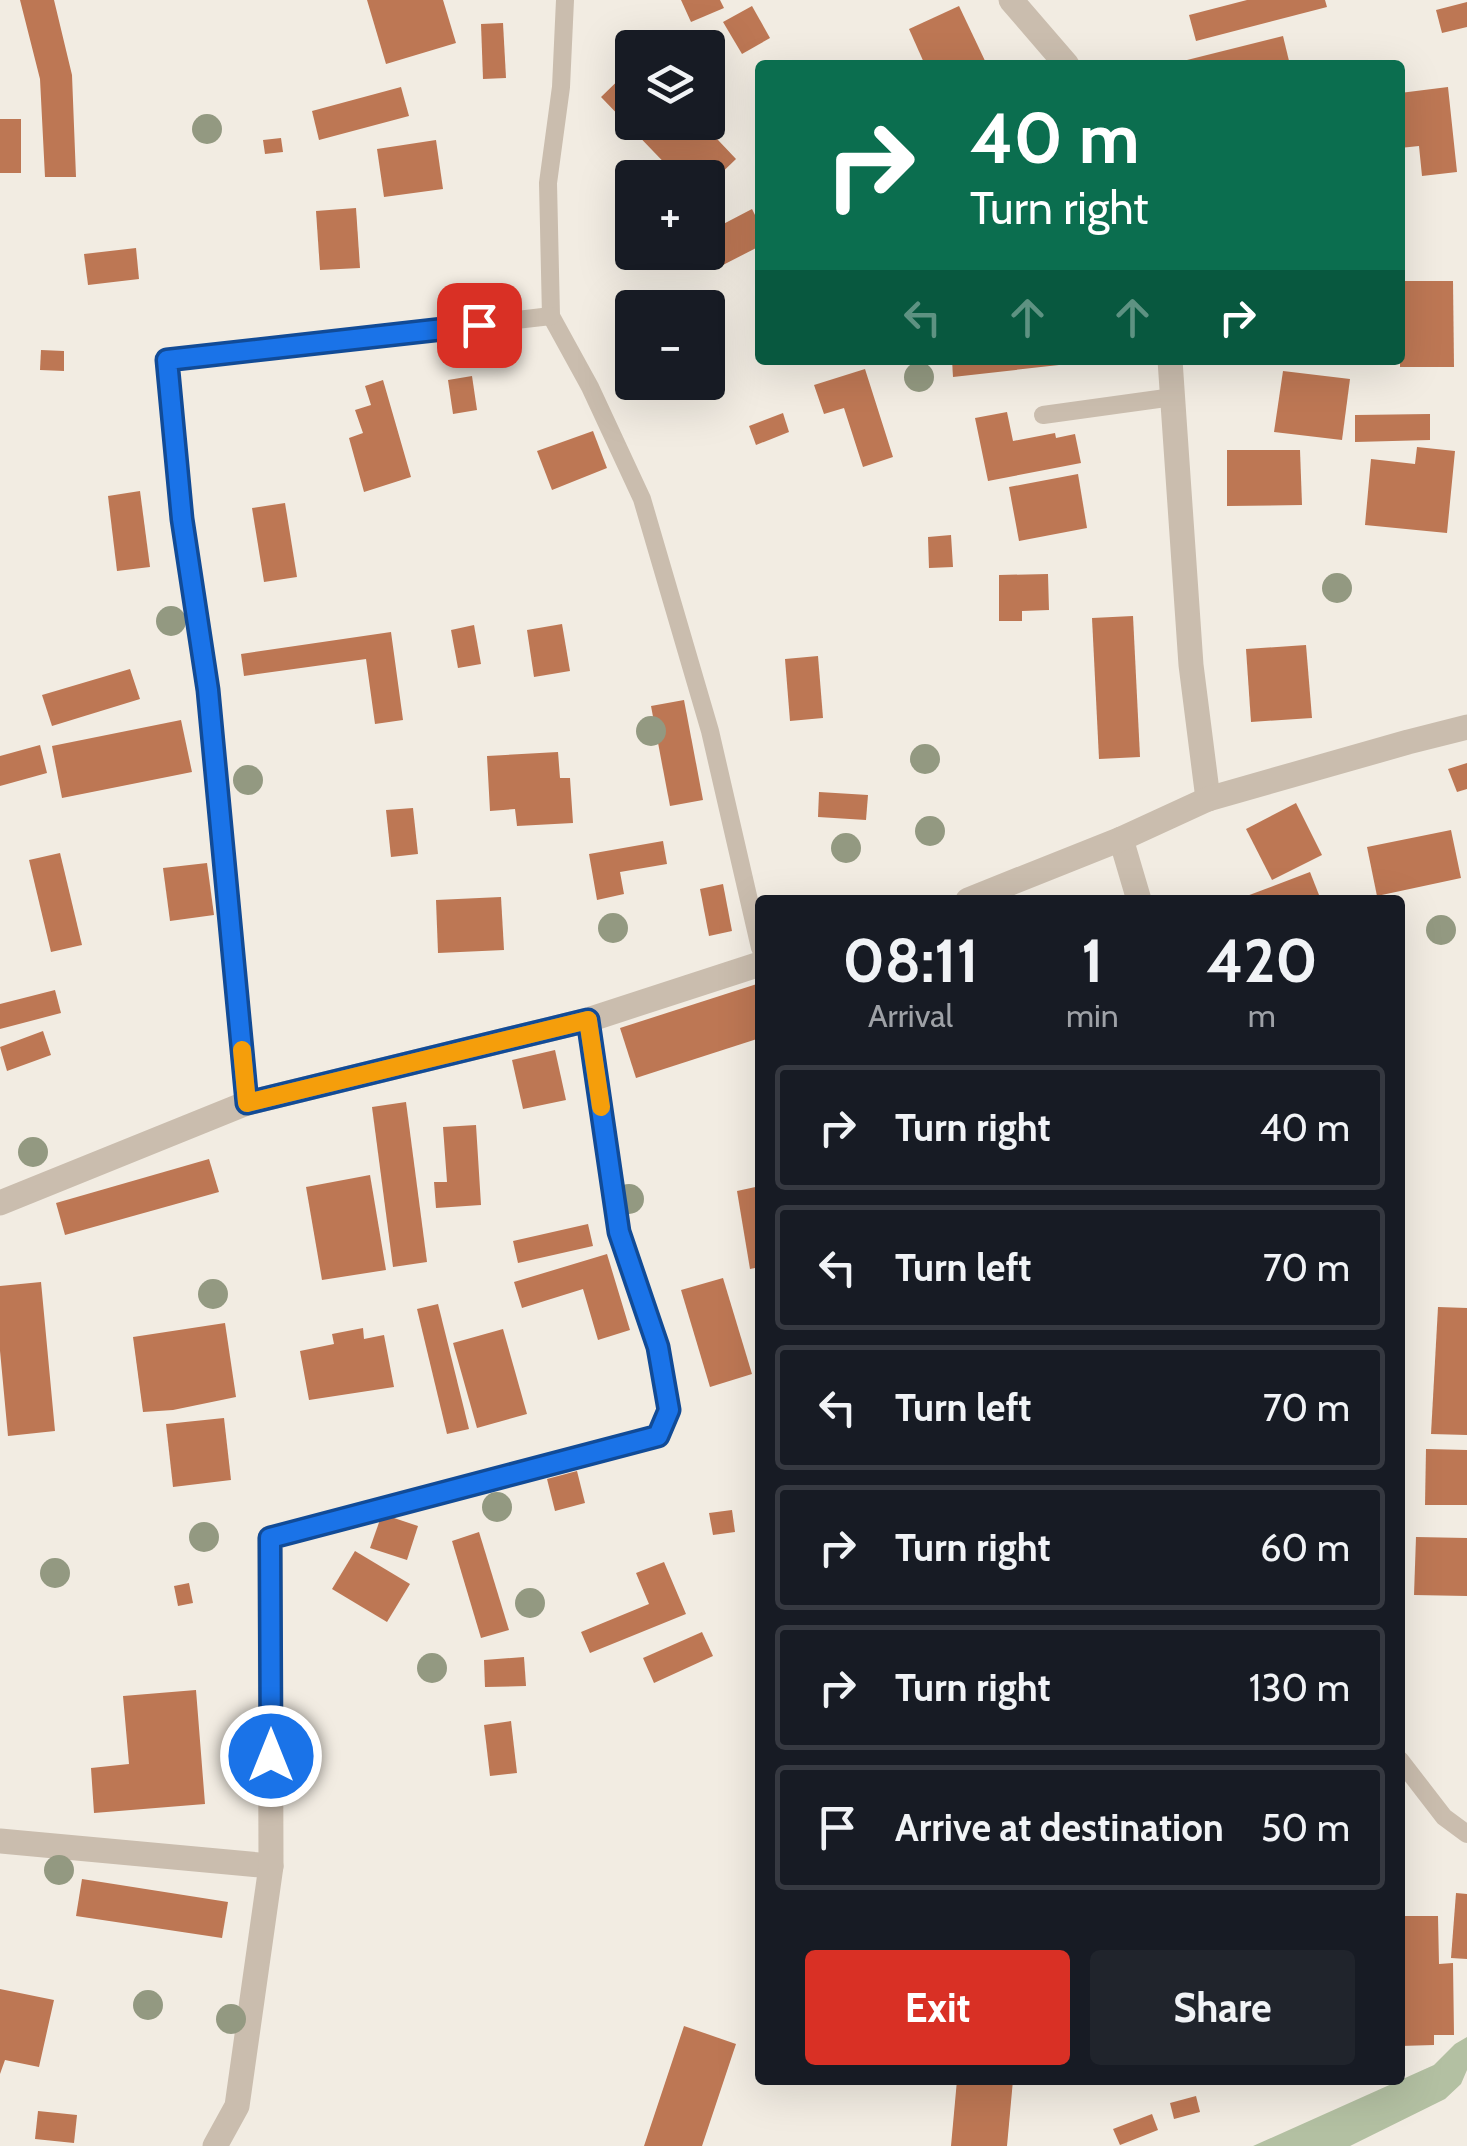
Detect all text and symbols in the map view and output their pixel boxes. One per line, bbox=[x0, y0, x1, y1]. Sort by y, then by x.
map controls bbox=[615, 30, 725, 400]
button: layers bbox=[615, 30, 725, 140]
text: 40 m bbox=[970, 95, 1139, 181]
icon: right bbox=[805, 100, 935, 230]
button: + bbox=[615, 160, 725, 270]
text: Turn right bbox=[970, 181, 1149, 235]
pin bbox=[437, 283, 522, 368]
button: − bbox=[615, 290, 725, 400]
icon: left bbox=[895, 290, 950, 345]
icon: ahead bbox=[1000, 290, 1055, 345]
icon: ahead bbox=[1105, 290, 1160, 345]
icon: right bbox=[1210, 290, 1265, 345]
icon: arrive bbox=[452, 298, 507, 353]
text: 08:11 bbox=[842, 924, 979, 997]
text: 1 bbox=[1081, 924, 1103, 997]
text: 420 bbox=[1206, 924, 1318, 997]
text: Arrival bbox=[868, 996, 953, 1035]
text: min bbox=[1066, 996, 1119, 1035]
text: m bbox=[1248, 996, 1276, 1035]
icon: right bbox=[810, 1100, 865, 1155]
text: Turn right bbox=[895, 1104, 1051, 1151]
text: 40 m bbox=[1260, 1104, 1350, 1151]
icon: left bbox=[810, 1240, 865, 1295]
text: Turn left bbox=[895, 1244, 1031, 1291]
text: 70 m bbox=[1263, 1244, 1350, 1291]
icon: left bbox=[810, 1380, 865, 1435]
text: Turn left bbox=[895, 1384, 1031, 1431]
text: 70 m bbox=[1263, 1384, 1350, 1431]
icon: right bbox=[810, 1520, 865, 1575]
text: Turn right bbox=[895, 1524, 1051, 1571]
text: 60 m bbox=[1260, 1524, 1350, 1571]
icon: right bbox=[810, 1660, 865, 1715]
text: Turn right bbox=[895, 1664, 1051, 1711]
text: 130 m bbox=[1249, 1664, 1350, 1711]
position arrow bbox=[219, 1704, 323, 1808]
icon: arrive bbox=[810, 1800, 865, 1855]
text: Arrive at destination bbox=[895, 1804, 1224, 1851]
text: 50 m bbox=[1261, 1804, 1350, 1851]
button: Exit bbox=[805, 1950, 1070, 2065]
button: Share bbox=[1090, 1950, 1355, 2065]

